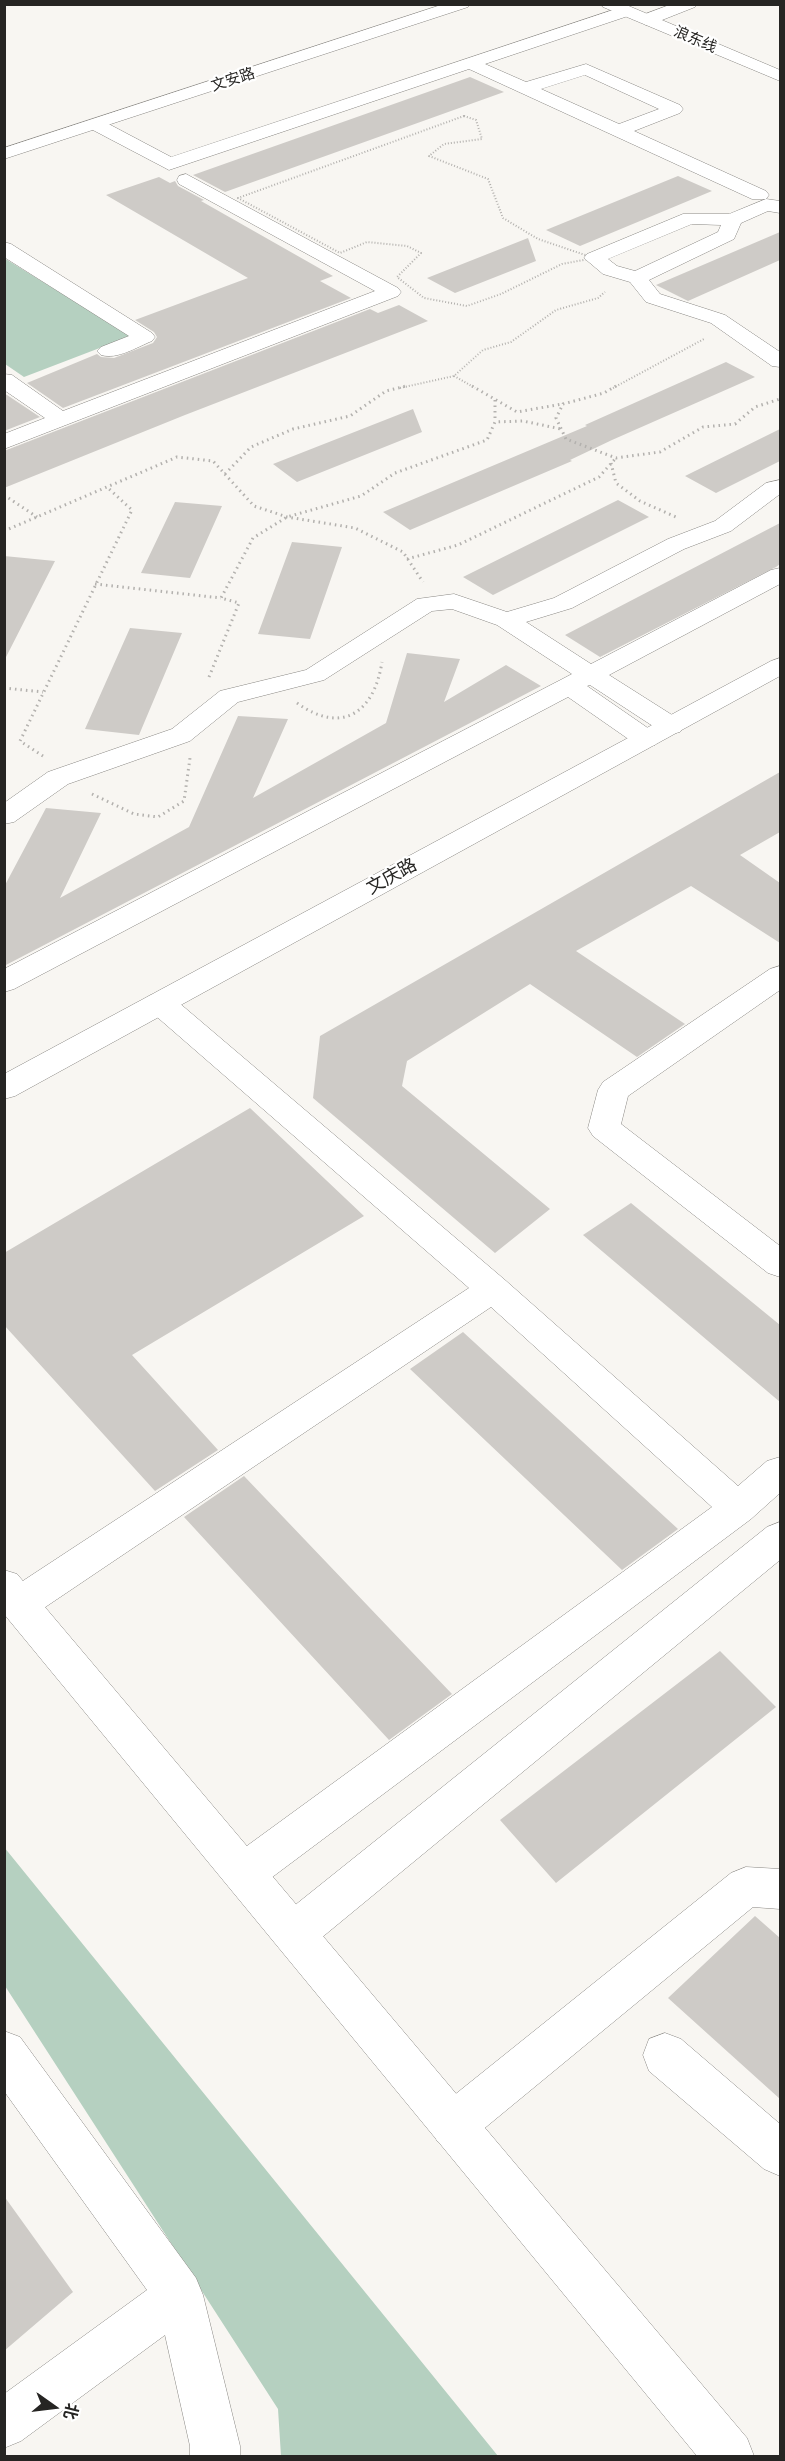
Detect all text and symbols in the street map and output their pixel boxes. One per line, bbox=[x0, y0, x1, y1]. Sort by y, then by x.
street label: 浪东线 bbox=[671, 23, 719, 57]
street label: 文安路 bbox=[209, 64, 257, 96]
street label: 文庆路 bbox=[363, 854, 421, 900]
north arrow bbox=[24, 2377, 84, 2437]
text: 北 bbox=[59, 2401, 84, 2422]

